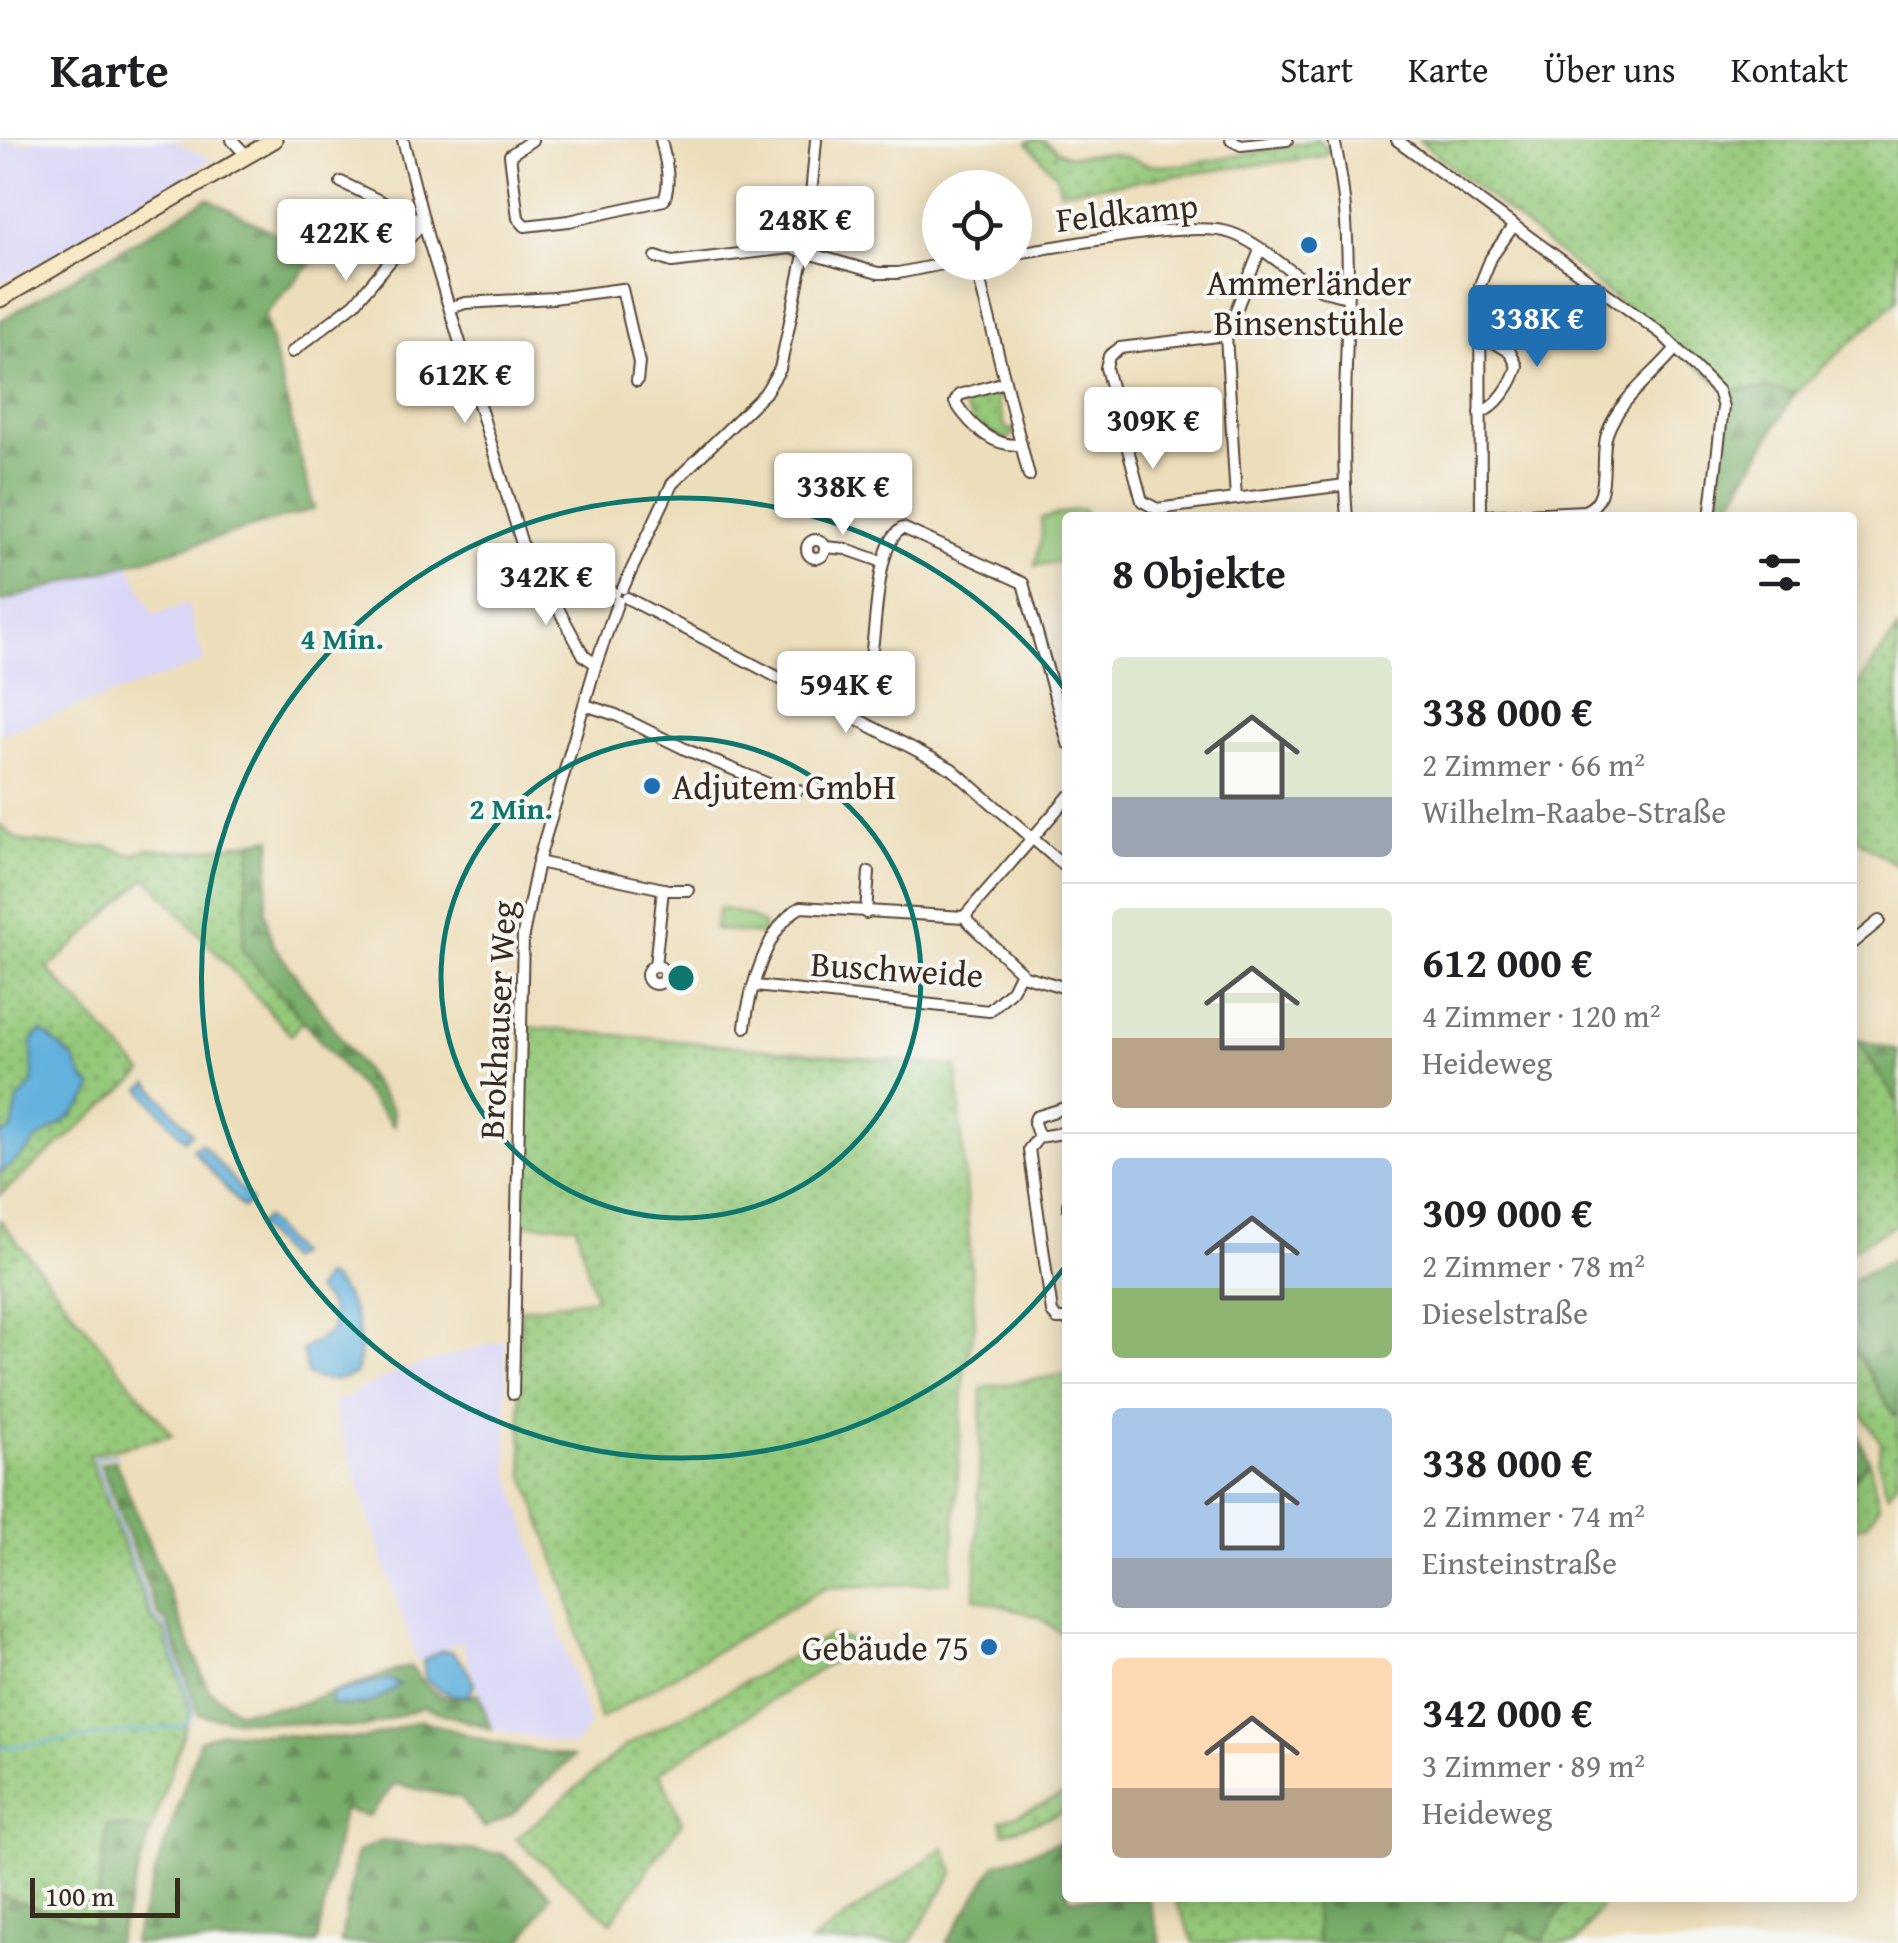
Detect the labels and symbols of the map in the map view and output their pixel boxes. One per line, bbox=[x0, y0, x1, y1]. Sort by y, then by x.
street label: Feldkamp bbox=[1054, 179, 1200, 245]
pin: 248K € bbox=[724, 186, 886, 271]
pin: 422K € bbox=[265, 199, 427, 284]
marker: Ammerländer Binsenstühle bbox=[1298, 234, 1320, 256]
place label: Ammerländer Binsenstühle bbox=[1207, 257, 1411, 348]
pin: 338K € bbox=[1456, 285, 1618, 370]
pin: 612K € bbox=[384, 341, 546, 426]
pin: 309K € bbox=[1072, 387, 1234, 472]
pin: 338K € bbox=[762, 453, 924, 538]
pin: 342K € bbox=[465, 543, 627, 628]
text: 4 Min. bbox=[300, 616, 384, 660]
pin: 594K € bbox=[765, 651, 927, 736]
place label: Adjutem GmbH bbox=[672, 761, 896, 812]
marker: Adjutem GmbH bbox=[641, 775, 663, 797]
text: 2 Min. bbox=[469, 786, 553, 830]
street label: Brokhauser Weg bbox=[465, 899, 529, 1141]
street label: Buschweide bbox=[809, 938, 985, 1000]
centre of rings bbox=[663, 960, 699, 996]
place label: Gebäude 75 bbox=[802, 1622, 969, 1673]
marker: Gebäude 75 bbox=[978, 1636, 1000, 1658]
scale bar bbox=[30, 1873, 180, 1918]

